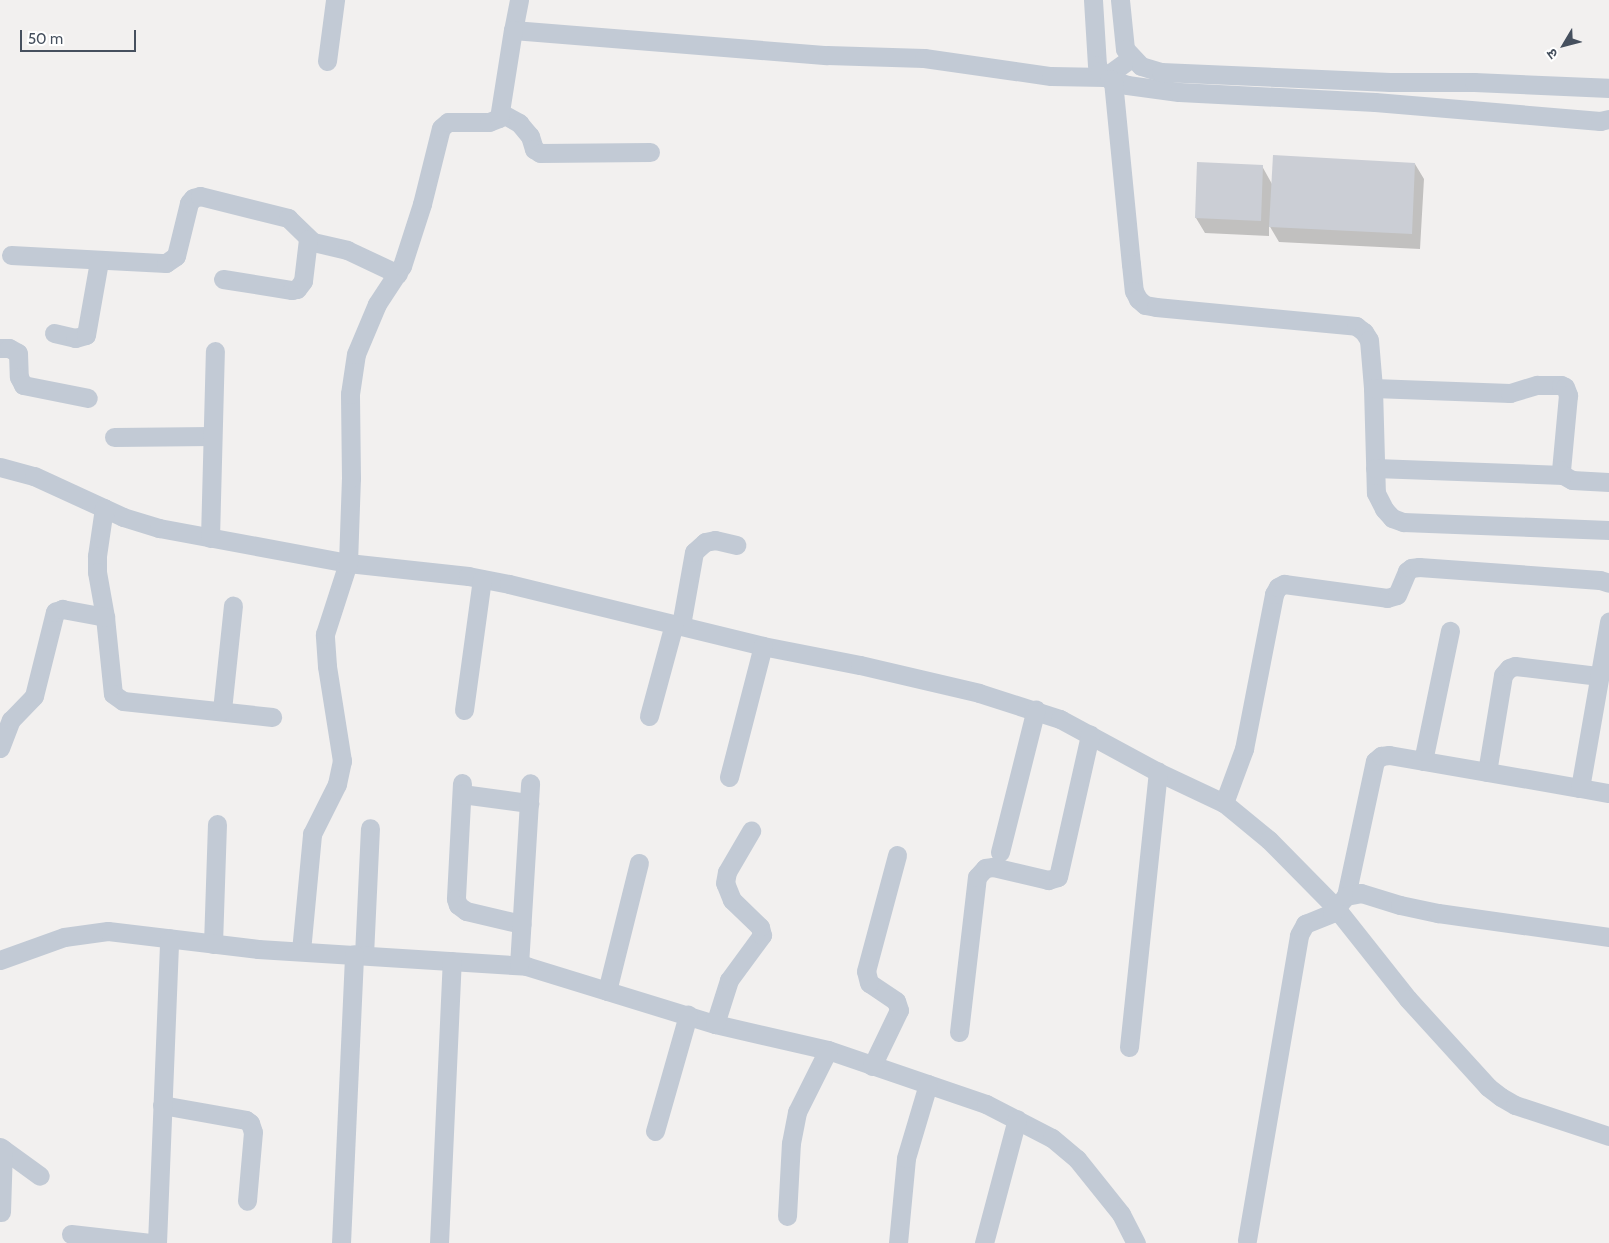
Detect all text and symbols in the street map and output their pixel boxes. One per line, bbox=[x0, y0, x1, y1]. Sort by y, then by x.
scale bar bbox=[22, 20, 139, 52]
north arrow bbox=[1539, 20, 1589, 70]
text: 50 m bbox=[28, 30, 63, 48]
text: उ bbox=[1542, 45, 1562, 63]

